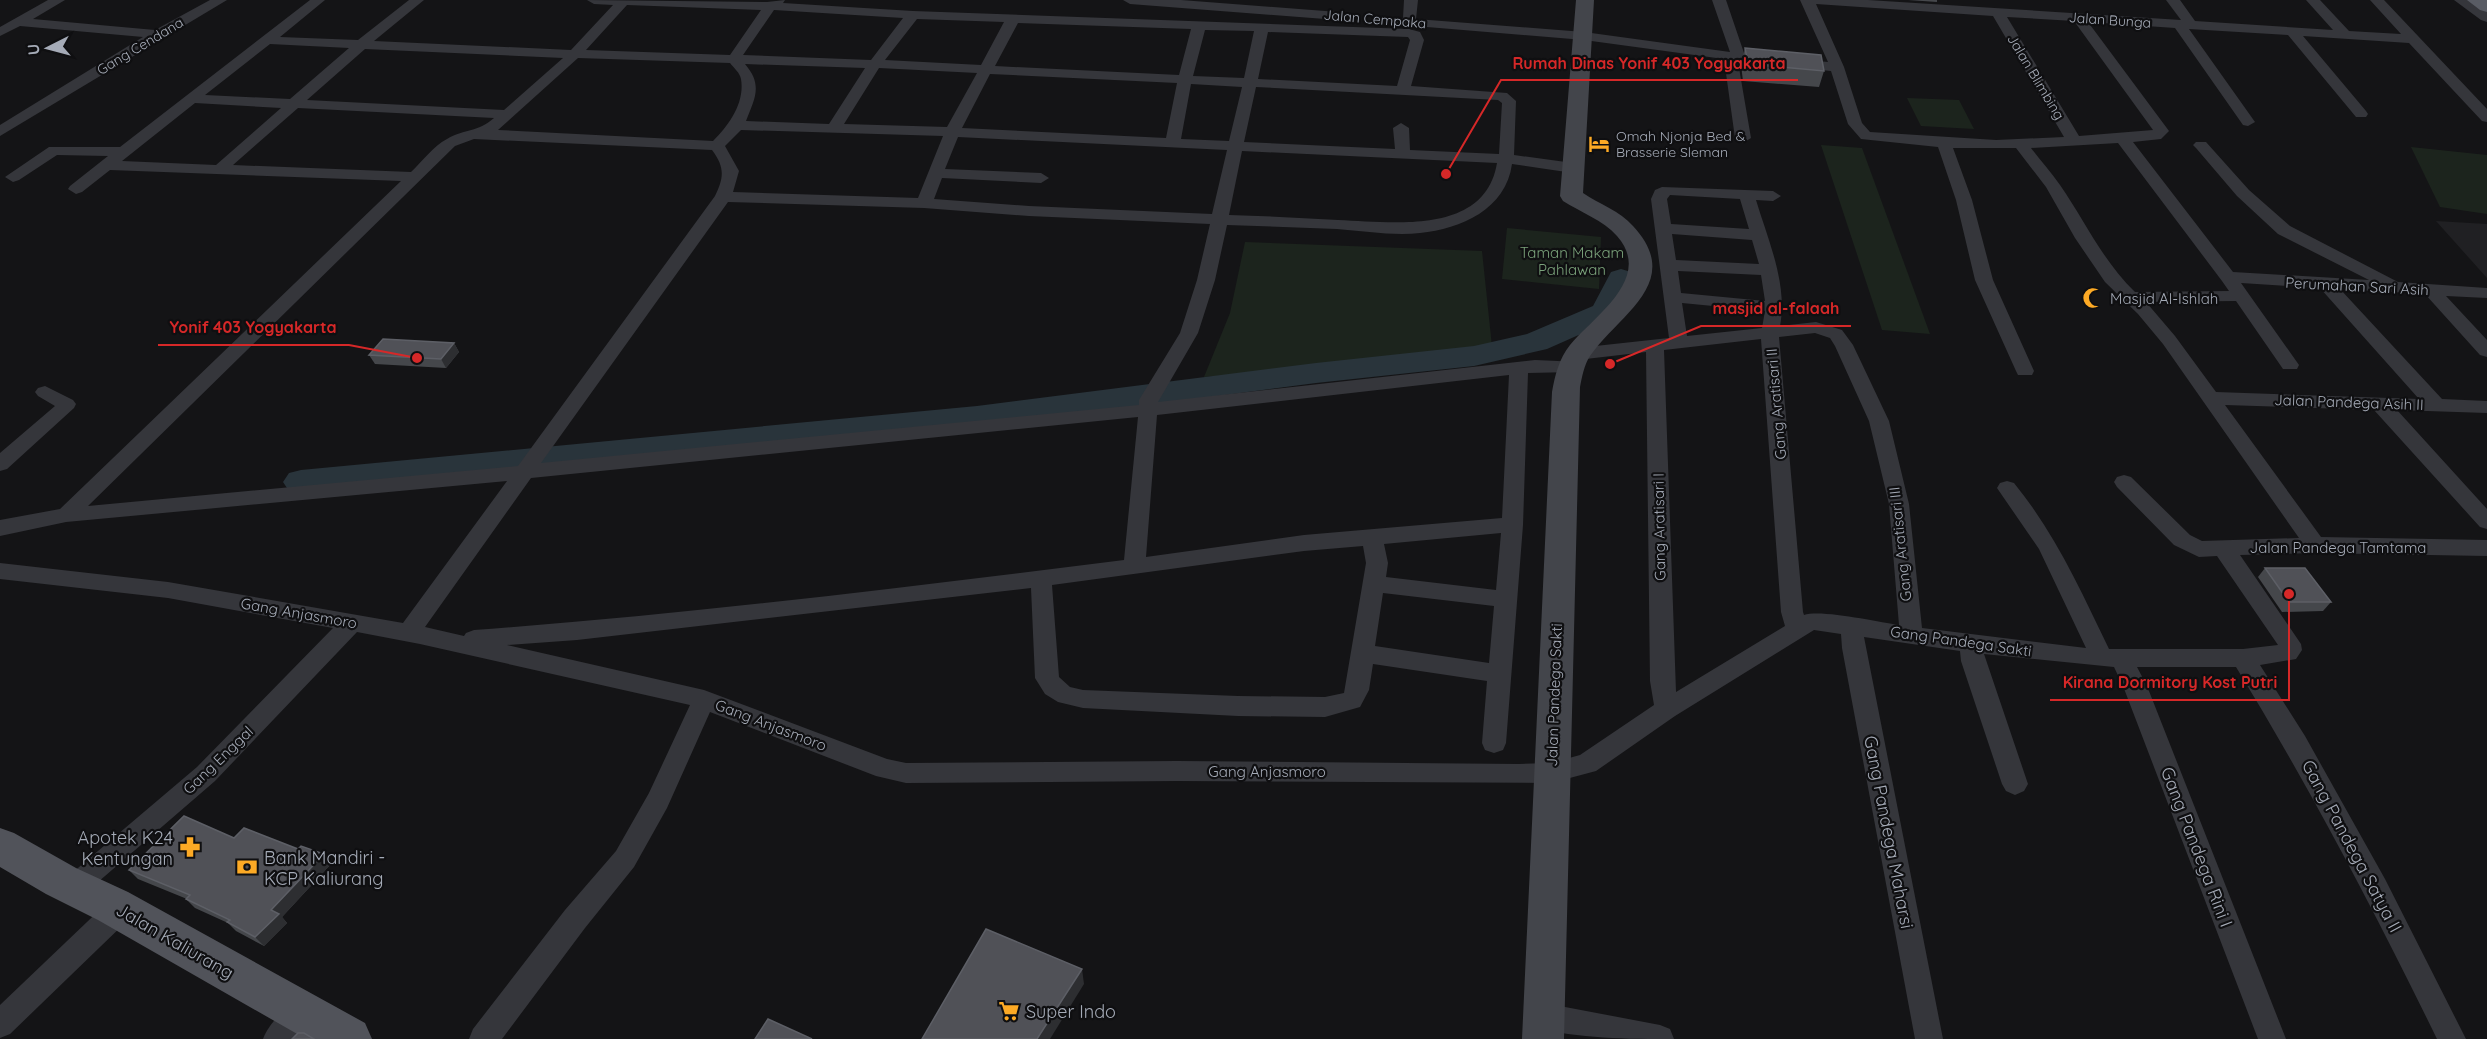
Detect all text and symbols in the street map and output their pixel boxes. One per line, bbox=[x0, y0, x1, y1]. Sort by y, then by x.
street label: Jalan Cempaka bbox=[1323, 6, 1427, 32]
street label: Jalan Bunga bbox=[2068, 8, 2152, 32]
street label: Gang Cendana bbox=[93, 13, 187, 79]
north arrow bbox=[18, 18, 78, 78]
street label: Jalan Blimbing bbox=[2003, 31, 2069, 123]
text: U bbox=[23, 43, 44, 56]
callout: Rumah Dinas Yonif 403 Yogyakarta bbox=[1501, 46, 1798, 80]
text: Rumah Dinas Yonif 403 Yogyakarta bbox=[1513, 53, 1785, 73]
place label: Omah Njonja Bed & Brasserie Sleman bbox=[1616, 127, 1746, 161]
hotel icon: Omah Njonja Bed & Brasserie Sleman bbox=[1587, 132, 1611, 156]
park label: Taman Makam Pahlawan bbox=[1520, 243, 1624, 279]
street label: Perumahan Sari Asih bbox=[2285, 273, 2429, 299]
mosque icon: Masjid Al-Ishlah bbox=[2081, 286, 2105, 310]
place label: Masjid Al-Ishlah bbox=[2110, 289, 2218, 308]
callout: masjid al-falaah bbox=[1701, 292, 1851, 326]
text: masjid al-falaah bbox=[1713, 298, 1839, 318]
callout: Yonif 403 Yogyakarta bbox=[158, 311, 349, 345]
text: Yonif 403 Yogyakarta bbox=[169, 317, 337, 337]
street label: Gang Aratisari II bbox=[1762, 348, 1790, 460]
street label: Jalan Pandega Asih II bbox=[2274, 390, 2424, 414]
street label: Gang Aratisari I bbox=[1649, 473, 1669, 581]
street label: Gang Aratisari III bbox=[1885, 486, 1915, 602]
street label: Jalan Pandega Tamtama bbox=[2250, 538, 2426, 557]
street label: Gang Anjasmoro bbox=[239, 593, 359, 633]
street label: Gang Pandega Sakti bbox=[1889, 622, 2033, 660]
street label: Jalan Pandega Sakti bbox=[1542, 623, 1566, 767]
callout: Kirana Dormitory Kost Putri bbox=[2050, 666, 2289, 700]
text: Kirana Dormitory Kost Putri bbox=[2063, 672, 2277, 692]
street label: Gang Anjasmoro bbox=[713, 695, 829, 755]
street label: Gang Enggal bbox=[179, 722, 257, 798]
street label: Gang Pandega Maharsi bbox=[1859, 733, 1919, 931]
street label: Gang Pandega Satya II bbox=[2297, 756, 2407, 936]
street label: Gang Anjasmoro bbox=[1208, 762, 1326, 781]
street label: Gang Pandega Rini I bbox=[2156, 764, 2238, 930]
place label: Apotek K24 Kentungan bbox=[78, 826, 173, 870]
pharmacy icon: Apotek K24 Kentungan bbox=[178, 835, 202, 859]
place label: Bank Mandiri - KCP Kaliurang bbox=[264, 846, 385, 890]
bank icon: Bank Mandiri - KCP Kaliurang bbox=[235, 855, 259, 879]
street label: Jalan Kaliurang bbox=[112, 898, 238, 984]
supermarket icon: Super Indo bbox=[997, 999, 1021, 1023]
place label: Super Indo bbox=[1026, 1000, 1116, 1023]

